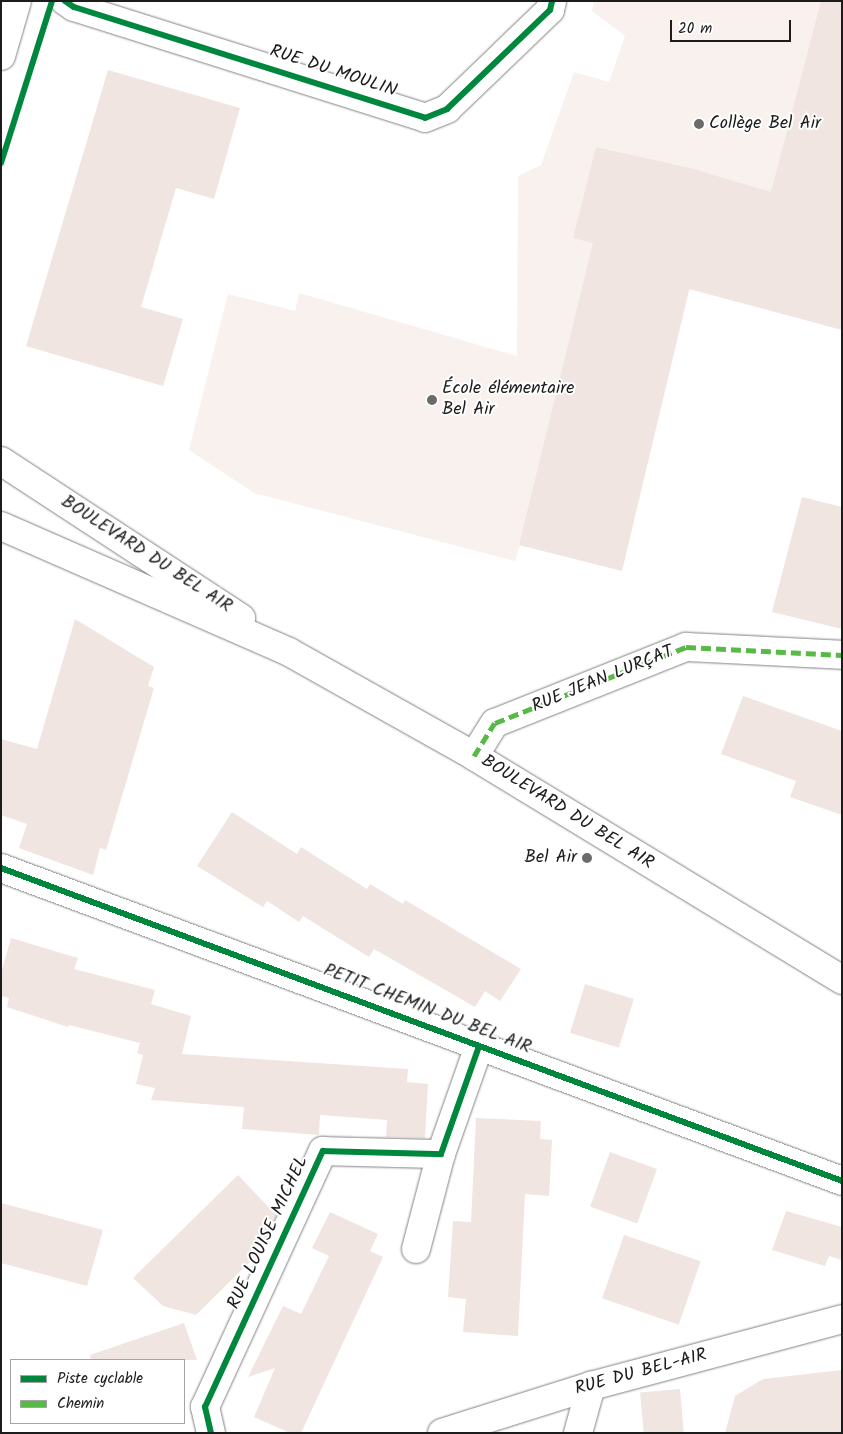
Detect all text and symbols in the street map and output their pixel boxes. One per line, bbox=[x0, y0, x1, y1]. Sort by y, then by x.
scale bar bbox=[673, 10, 794, 42]
text: 20 m bbox=[678, 17, 712, 41]
street label: RUE DU MOULIN bbox=[267, 41, 399, 103]
place label: Collège Bel Air bbox=[709, 113, 821, 135]
marker: Collège Bel Air bbox=[693, 118, 705, 130]
place label: École élémentaire Bel Air bbox=[442, 379, 574, 422]
marker: École élémentaire Bel Air bbox=[426, 394, 438, 406]
street label: BOULEVARD DU BEL AIR bbox=[57, 492, 235, 618]
street label: RUE JEAN LURÇAT bbox=[529, 642, 677, 718]
street label: BOULEVARD DU BEL AIR bbox=[477, 751, 657, 875]
place label: Bel Air bbox=[525, 847, 577, 869]
marker: Bel Air bbox=[581, 852, 593, 864]
street label: PETIT CHEMIN DU BEL AIR bbox=[320, 960, 534, 1060]
street label: RUE LOUISE MICHEL bbox=[224, 1153, 314, 1313]
street label: RUE DU BEL-AIR bbox=[573, 1345, 709, 1401]
legend bbox=[10, 1359, 185, 1424]
text: Piste cyclable bbox=[57, 1367, 143, 1391]
text: Chemin bbox=[57, 1392, 104, 1416]

